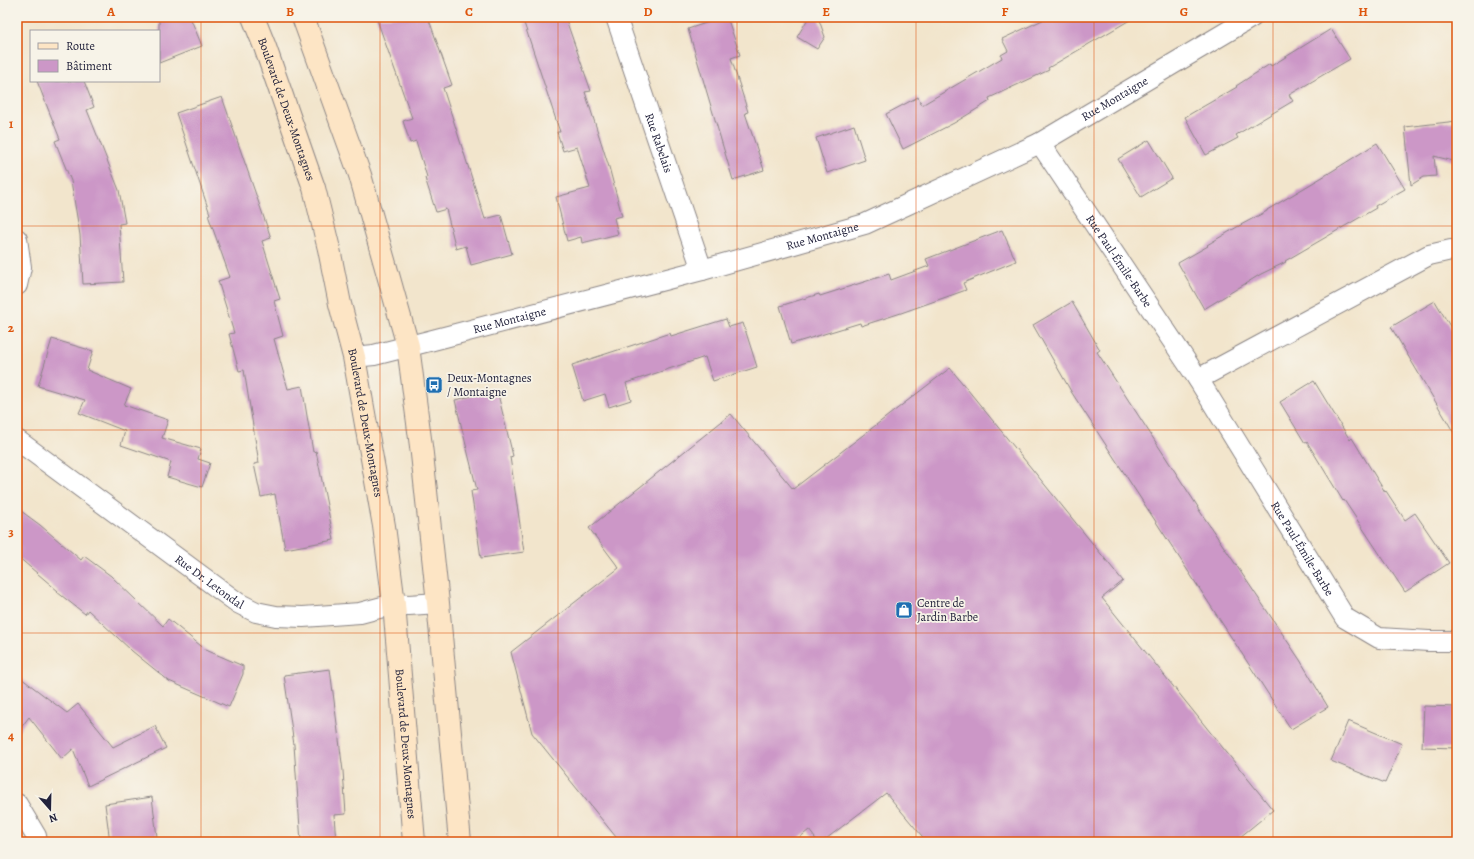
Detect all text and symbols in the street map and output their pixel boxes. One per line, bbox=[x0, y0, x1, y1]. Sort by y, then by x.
text: A bbox=[106, 3, 116, 20]
text: B bbox=[286, 3, 294, 20]
text: C bbox=[465, 3, 473, 20]
text: D bbox=[643, 3, 653, 20]
text: E bbox=[822, 3, 830, 20]
text: F bbox=[1002, 3, 1009, 20]
text: G bbox=[1180, 3, 1188, 20]
text: H bbox=[1358, 3, 1368, 20]
legend bbox=[30, 30, 160, 82]
street label: Boulevard de Deux-Montagnes bbox=[254, 35, 319, 183]
text: Route bbox=[66, 38, 95, 54]
text: Bâtiment bbox=[66, 58, 112, 74]
street label: Rue Montaigne bbox=[1078, 73, 1151, 125]
street label: Rue Rabelais bbox=[641, 111, 676, 175]
text: 1 bbox=[9, 115, 14, 132]
street label: Rue Paul-Émile-Barbe bbox=[1082, 212, 1156, 310]
street label: Rue Montaigne bbox=[784, 218, 860, 254]
street label: Rue Montaigne bbox=[471, 303, 548, 337]
text: 2 bbox=[8, 319, 15, 336]
street label: Boulevard de Deux-Montagnes bbox=[344, 346, 387, 499]
place label: Deux-Montagnes / Montaigne bbox=[447, 370, 532, 400]
bus stop icon: Deux-Montagnes / Montaigne bbox=[424, 375, 444, 395]
street label: Rue Paul-Émile-Barbe bbox=[1267, 498, 1337, 599]
text: 3 bbox=[8, 523, 14, 540]
street label: Rue Dr. Letondal bbox=[172, 551, 247, 613]
place label: Centre de Jardin Barbe bbox=[917, 595, 978, 625]
shop icon: Centre de Jardin Barbe bbox=[894, 600, 914, 620]
street label: Boulevard de Deux-Montagnes bbox=[391, 668, 420, 820]
text: 4 bbox=[8, 727, 14, 744]
north arrow bbox=[30, 789, 70, 829]
text: N bbox=[47, 810, 60, 826]

